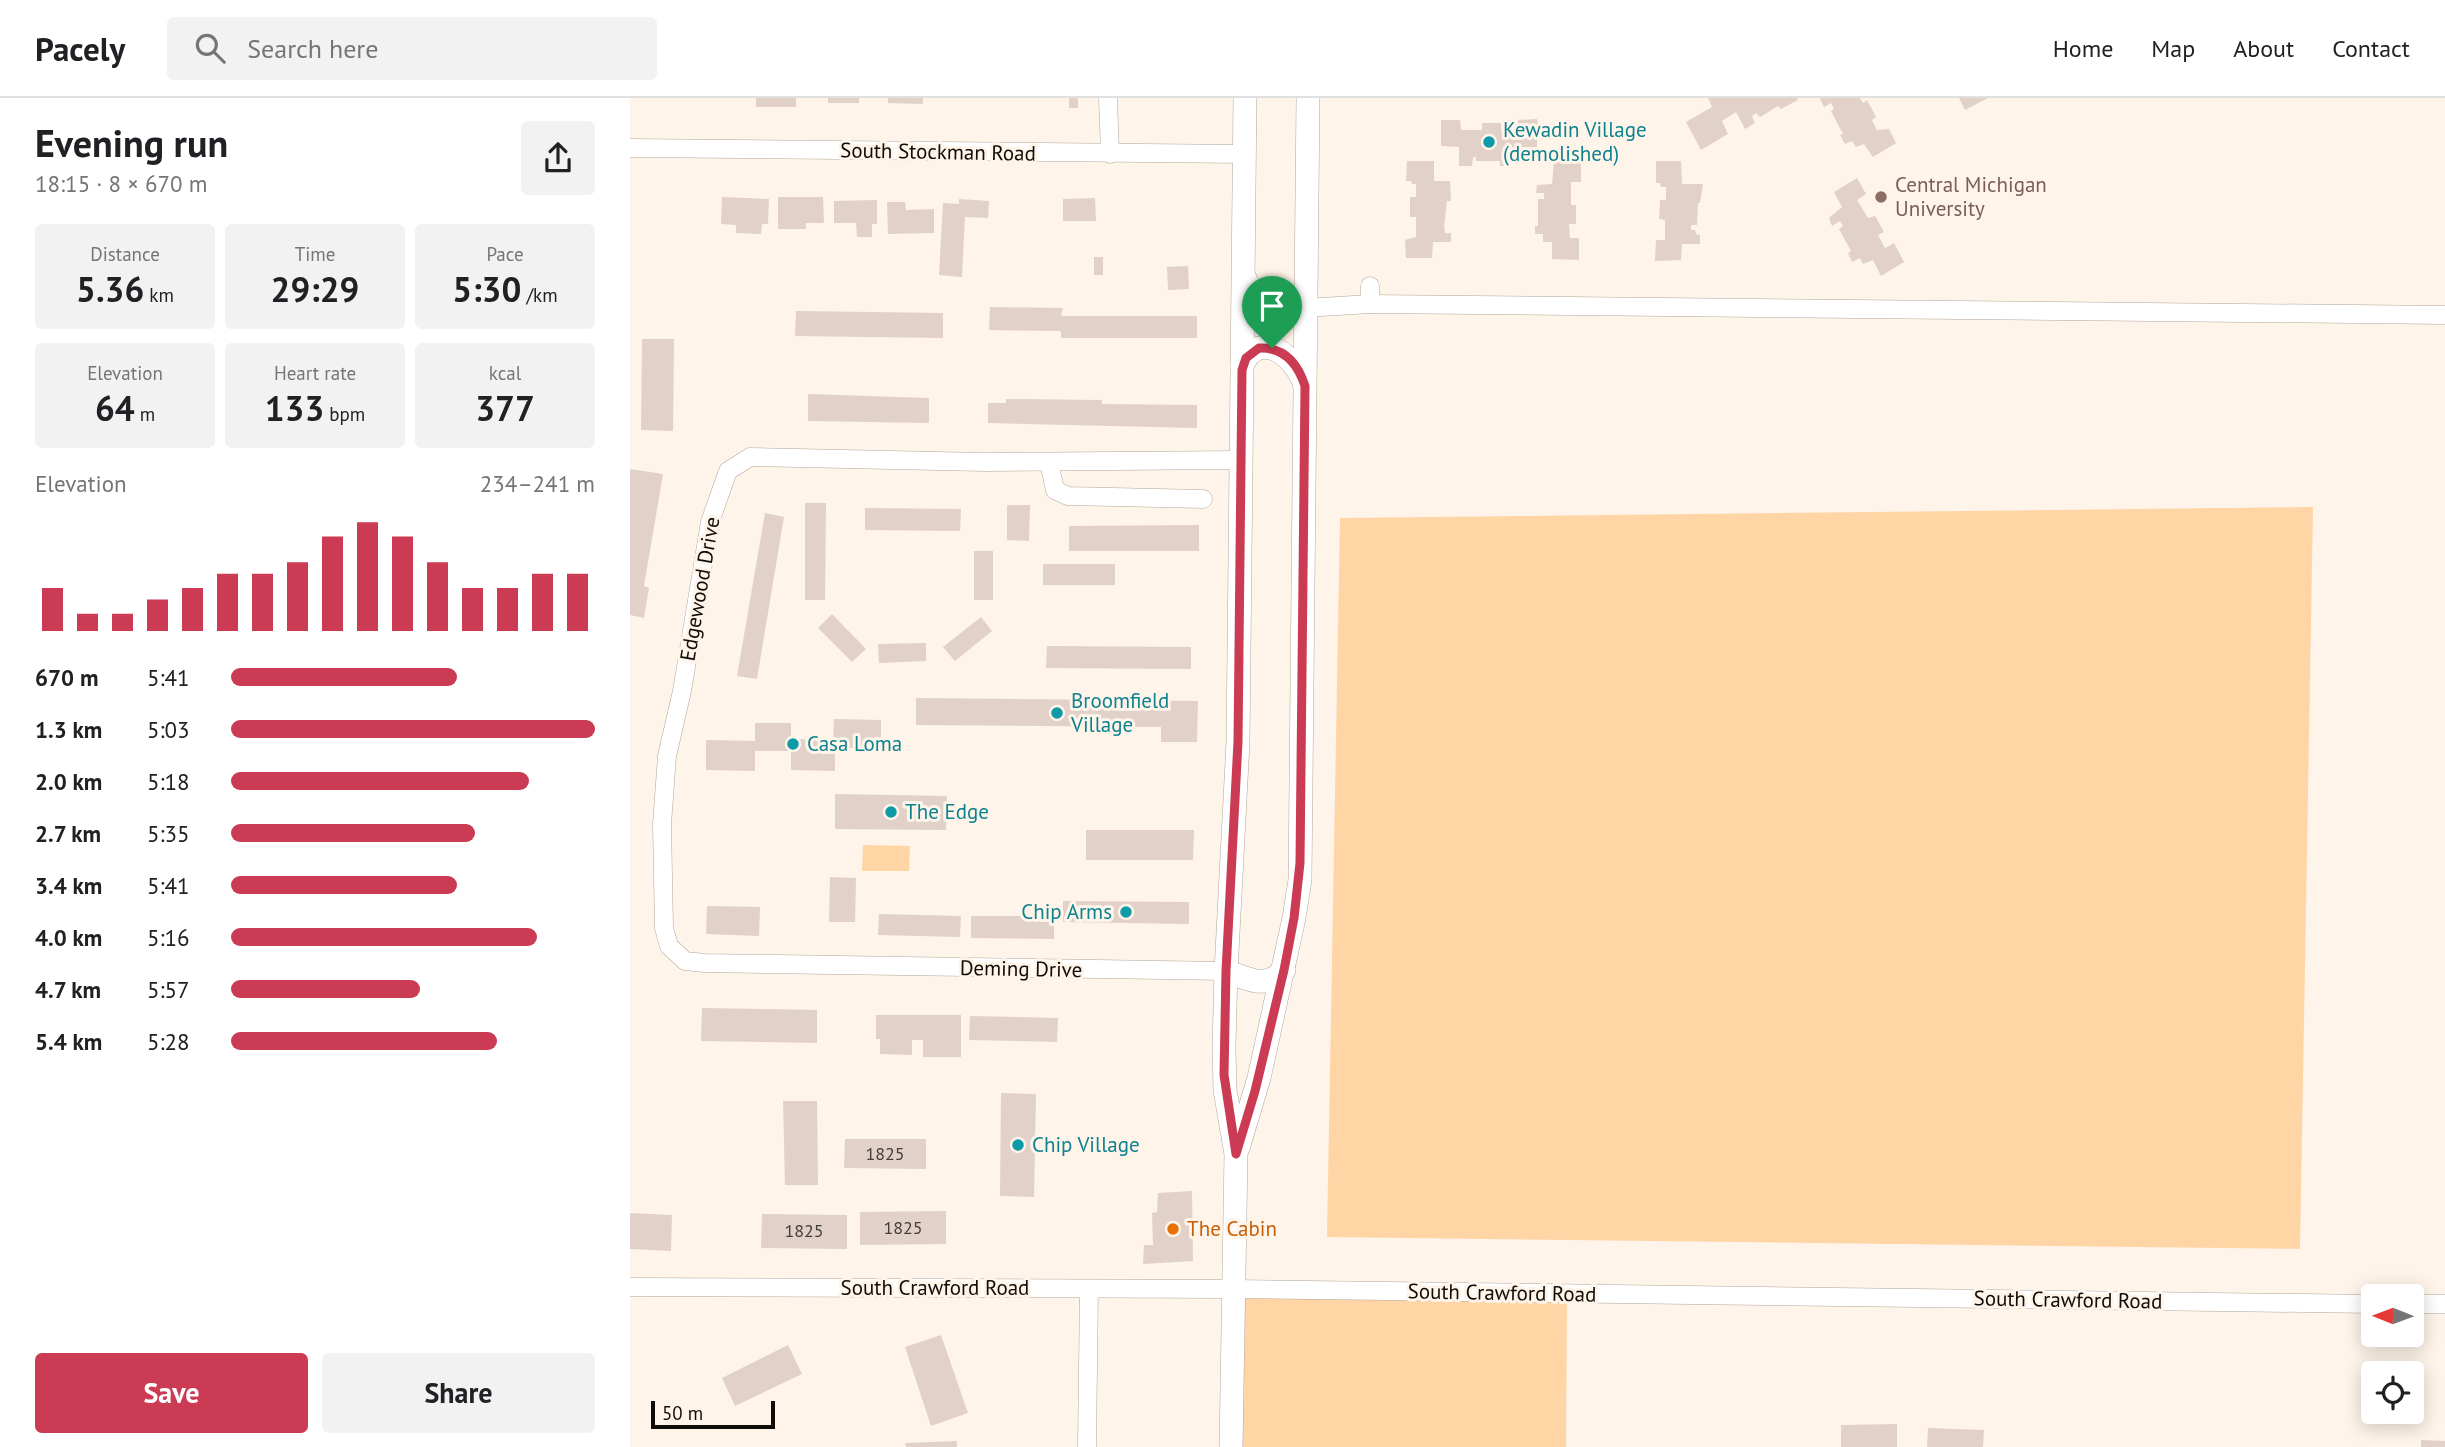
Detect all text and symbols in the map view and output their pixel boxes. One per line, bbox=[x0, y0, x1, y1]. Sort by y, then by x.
search box bbox=[167, 17, 657, 80]
text: Pacely bbox=[35, 27, 125, 70]
icon: search bbox=[191, 29, 229, 67]
text: Search here bbox=[247, 32, 378, 65]
text: Home bbox=[2053, 33, 2113, 64]
text: Map bbox=[2151, 33, 2195, 64]
text: About bbox=[2233, 33, 2294, 64]
text: Contact bbox=[2332, 33, 2410, 64]
place label: Kewadin Village (demolished) bbox=[1503, 116, 1647, 167]
text: Evening run bbox=[35, 118, 228, 167]
button: share bbox=[521, 121, 595, 195]
marker: Kewadin Village (demolished) bbox=[1481, 134, 1497, 150]
street label: South Stockman Road bbox=[840, 136, 1036, 167]
text: 18:15 · 8 × 670 m bbox=[35, 169, 207, 198]
place label: Central Michigan University bbox=[1895, 171, 2047, 222]
marker: Central Michigan University bbox=[1873, 189, 1889, 205]
text: Distance bbox=[90, 242, 160, 266]
text: Time bbox=[295, 242, 335, 266]
text: Pace bbox=[486, 242, 524, 266]
text: 5.36 bbox=[76, 266, 144, 312]
text: 29:29 bbox=[271, 266, 359, 312]
text: 5:30 bbox=[452, 266, 521, 312]
pin bbox=[1242, 276, 1302, 348]
text: km bbox=[144, 283, 174, 307]
text: /km bbox=[521, 283, 558, 307]
icon: arrive bbox=[1253, 287, 1291, 325]
text: Elevation bbox=[87, 361, 163, 385]
text: Heart rate bbox=[274, 361, 356, 385]
text: kcal bbox=[489, 361, 521, 385]
text: 64 bbox=[95, 385, 135, 431]
text: 133 bbox=[265, 385, 324, 431]
text: 377 bbox=[475, 385, 535, 431]
text: m bbox=[135, 402, 155, 426]
text: bpm bbox=[324, 402, 365, 426]
text: Elevation bbox=[35, 469, 127, 498]
text: 234–241 m bbox=[480, 469, 595, 498]
street label: Edgewood Drive bbox=[674, 515, 725, 663]
text: 670 m bbox=[35, 663, 98, 692]
text: 5:41 bbox=[147, 663, 190, 692]
place label: Broomfield Village bbox=[1070, 687, 1169, 738]
marker: Broomfield Village bbox=[1049, 705, 1065, 721]
text: 1.3 km bbox=[35, 715, 102, 744]
text: 5:03 bbox=[147, 715, 190, 744]
place label: Casa Loma bbox=[807, 730, 902, 757]
marker: Casa Loma bbox=[785, 736, 801, 752]
text: 2.0 km bbox=[35, 767, 102, 796]
text: 5:18 bbox=[147, 767, 190, 796]
place label: The Edge bbox=[905, 798, 989, 825]
marker: The Edge bbox=[883, 804, 899, 820]
text: 2.7 km bbox=[35, 819, 101, 848]
text: 5:35 bbox=[147, 819, 190, 848]
text: 3.4 km bbox=[35, 871, 102, 900]
text: 5:41 bbox=[147, 871, 190, 900]
place label: Chip Arms bbox=[1021, 898, 1112, 925]
marker: Chip Arms bbox=[1118, 904, 1134, 920]
text: 4.0 km bbox=[35, 923, 102, 952]
text: 5:16 bbox=[147, 923, 190, 952]
street label: Deming Drive bbox=[960, 954, 1082, 983]
text: 4.7 km bbox=[35, 975, 101, 1004]
text: 5:57 bbox=[147, 975, 190, 1004]
text: 5.4 km bbox=[35, 1027, 102, 1056]
text: 5:28 bbox=[147, 1027, 190, 1056]
place label: Chip Village bbox=[1032, 1131, 1140, 1158]
marker: Chip Village bbox=[1010, 1137, 1026, 1153]
house number: 1825 bbox=[865, 1142, 905, 1165]
place label: The Cabin bbox=[1187, 1215, 1277, 1242]
house number: 1825 bbox=[883, 1216, 923, 1239]
house number: 1825 bbox=[784, 1219, 824, 1242]
marker: The Cabin bbox=[1165, 1221, 1181, 1237]
street label: South Crawford Road bbox=[841, 1274, 1029, 1301]
street label: South Crawford Road bbox=[1407, 1277, 1597, 1308]
street label: South Crawford Road bbox=[1973, 1284, 2163, 1315]
north arrow bbox=[2361, 1284, 2424, 1348]
map controls bbox=[2361, 1284, 2424, 1424]
button: Save bbox=[35, 1353, 308, 1433]
button: Share bbox=[322, 1353, 595, 1433]
button: locate bbox=[2361, 1361, 2424, 1424]
scale bar bbox=[651, 1398, 775, 1430]
text: 50 m bbox=[662, 1401, 703, 1425]

